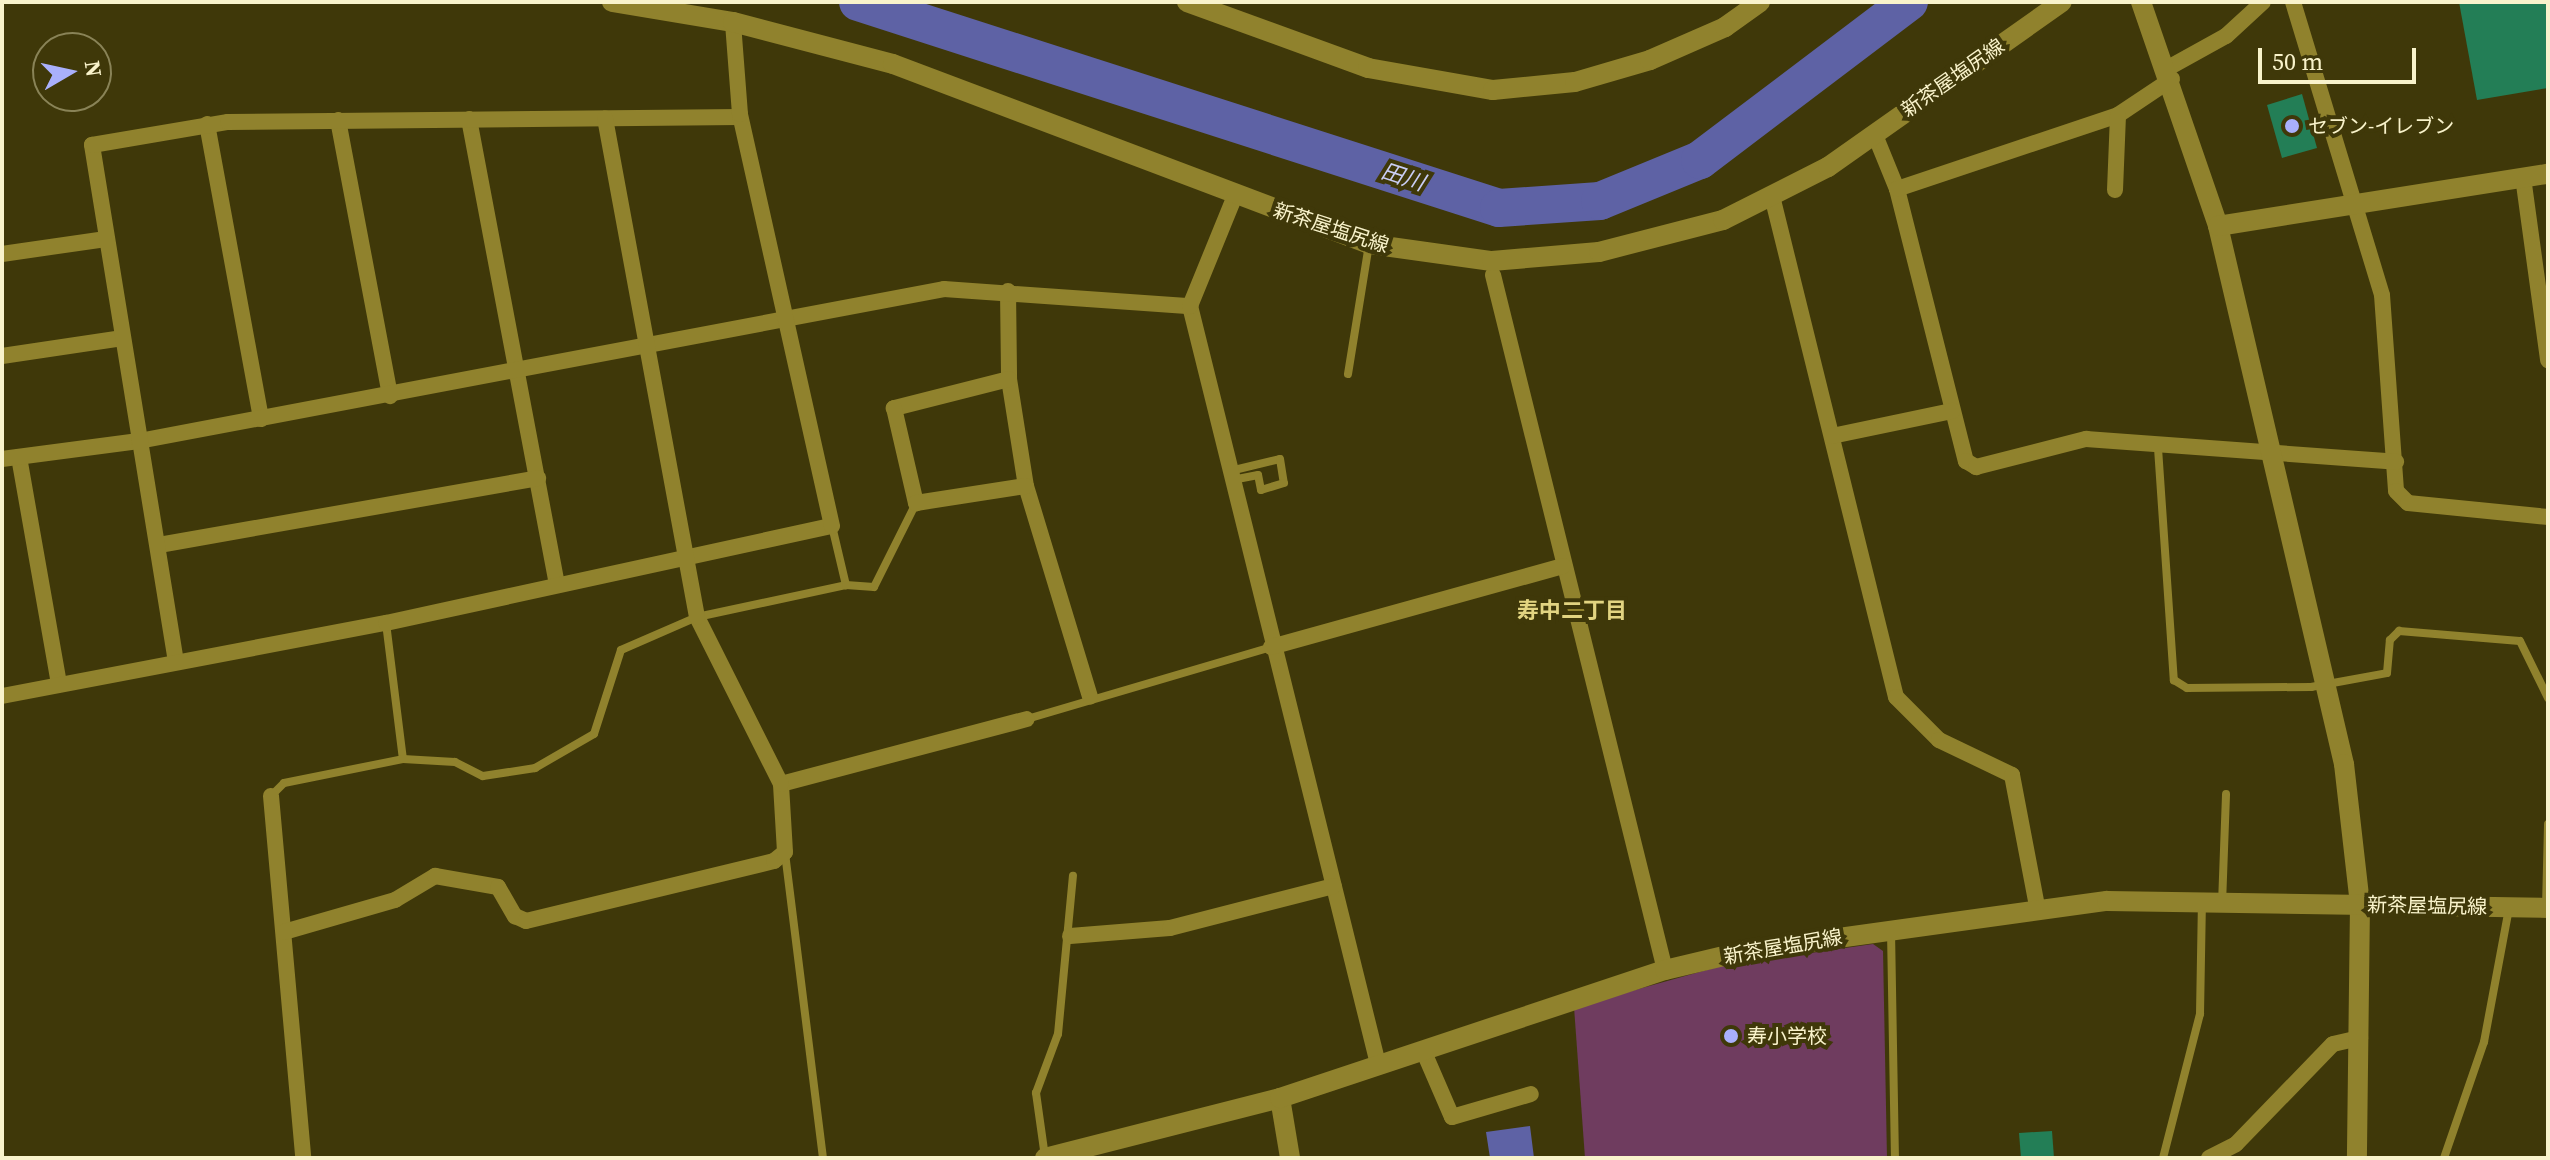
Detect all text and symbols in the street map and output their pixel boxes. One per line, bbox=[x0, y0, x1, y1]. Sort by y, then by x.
north arrow bbox=[32, 32, 112, 112]
scale bar bbox=[2262, 32, 2420, 82]
street label: 新茶屋塩尻線 bbox=[1897, 34, 2009, 122]
text: 50 m bbox=[2272, 45, 2323, 78]
text: N bbox=[78, 58, 110, 79]
place label: セブン-イレブン bbox=[2308, 114, 2454, 138]
marker: セブン-イレブン bbox=[2283, 117, 2301, 135]
water label: 田川 bbox=[1378, 158, 1428, 196]
street label: 新茶屋塩尻線 bbox=[1270, 198, 1392, 258]
district label: 寿中二丁目 bbox=[1517, 598, 1627, 624]
street label: 新茶屋塩尻線 bbox=[2367, 893, 2487, 919]
street label: 新茶屋塩尻線 bbox=[1722, 925, 1844, 969]
place label: 寿小学校 bbox=[1747, 1024, 1827, 1048]
marker: 寿小学校 bbox=[1722, 1027, 1740, 1045]

